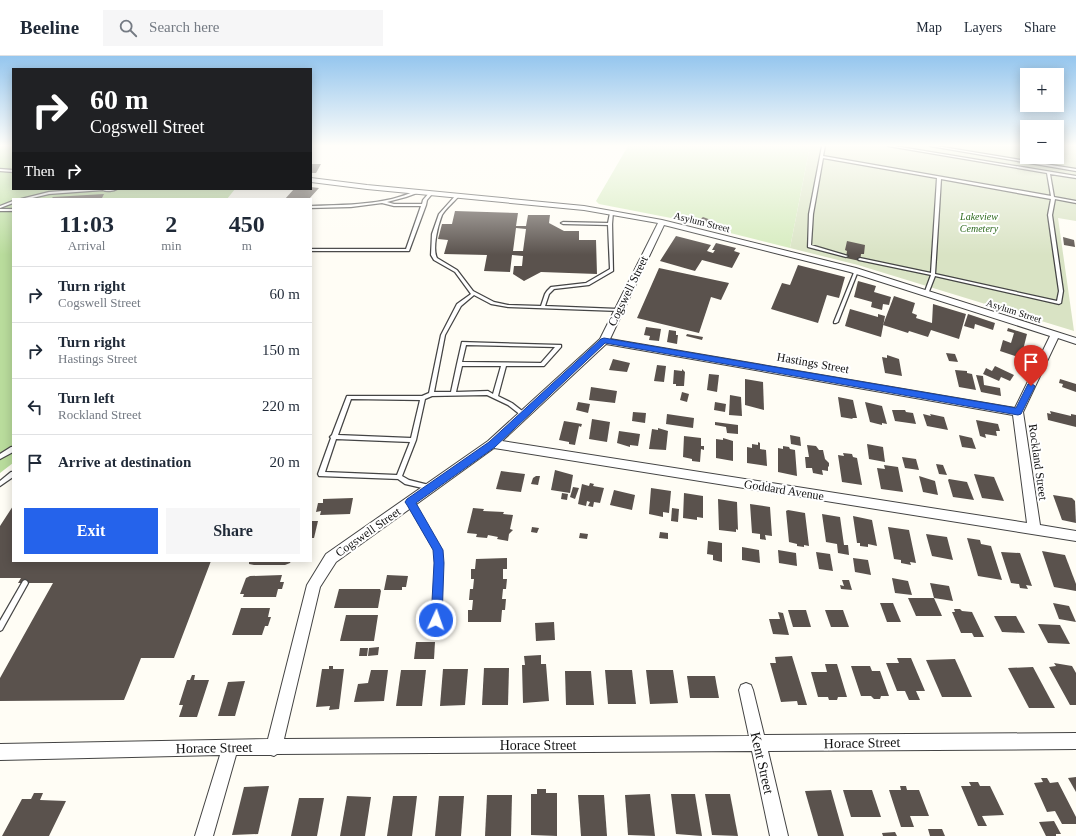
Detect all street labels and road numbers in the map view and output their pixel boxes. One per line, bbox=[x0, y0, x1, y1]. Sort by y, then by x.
street label: Asylum Street bbox=[673, 210, 731, 234]
street label: Cogswell Street bbox=[605, 253, 651, 328]
street label: Asylum Street bbox=[985, 297, 1043, 325]
street label: Hastings Street bbox=[776, 350, 851, 376]
street label: Rockland Street bbox=[1026, 423, 1050, 502]
street label: Goddard Avenue bbox=[743, 477, 825, 503]
street label: Cogswell Street bbox=[333, 504, 404, 560]
street label: Kent Street bbox=[748, 730, 776, 796]
street label: Horace Street bbox=[824, 735, 901, 751]
street label: Horace Street bbox=[500, 738, 576, 753]
street label: Horace Street bbox=[176, 740, 253, 756]

